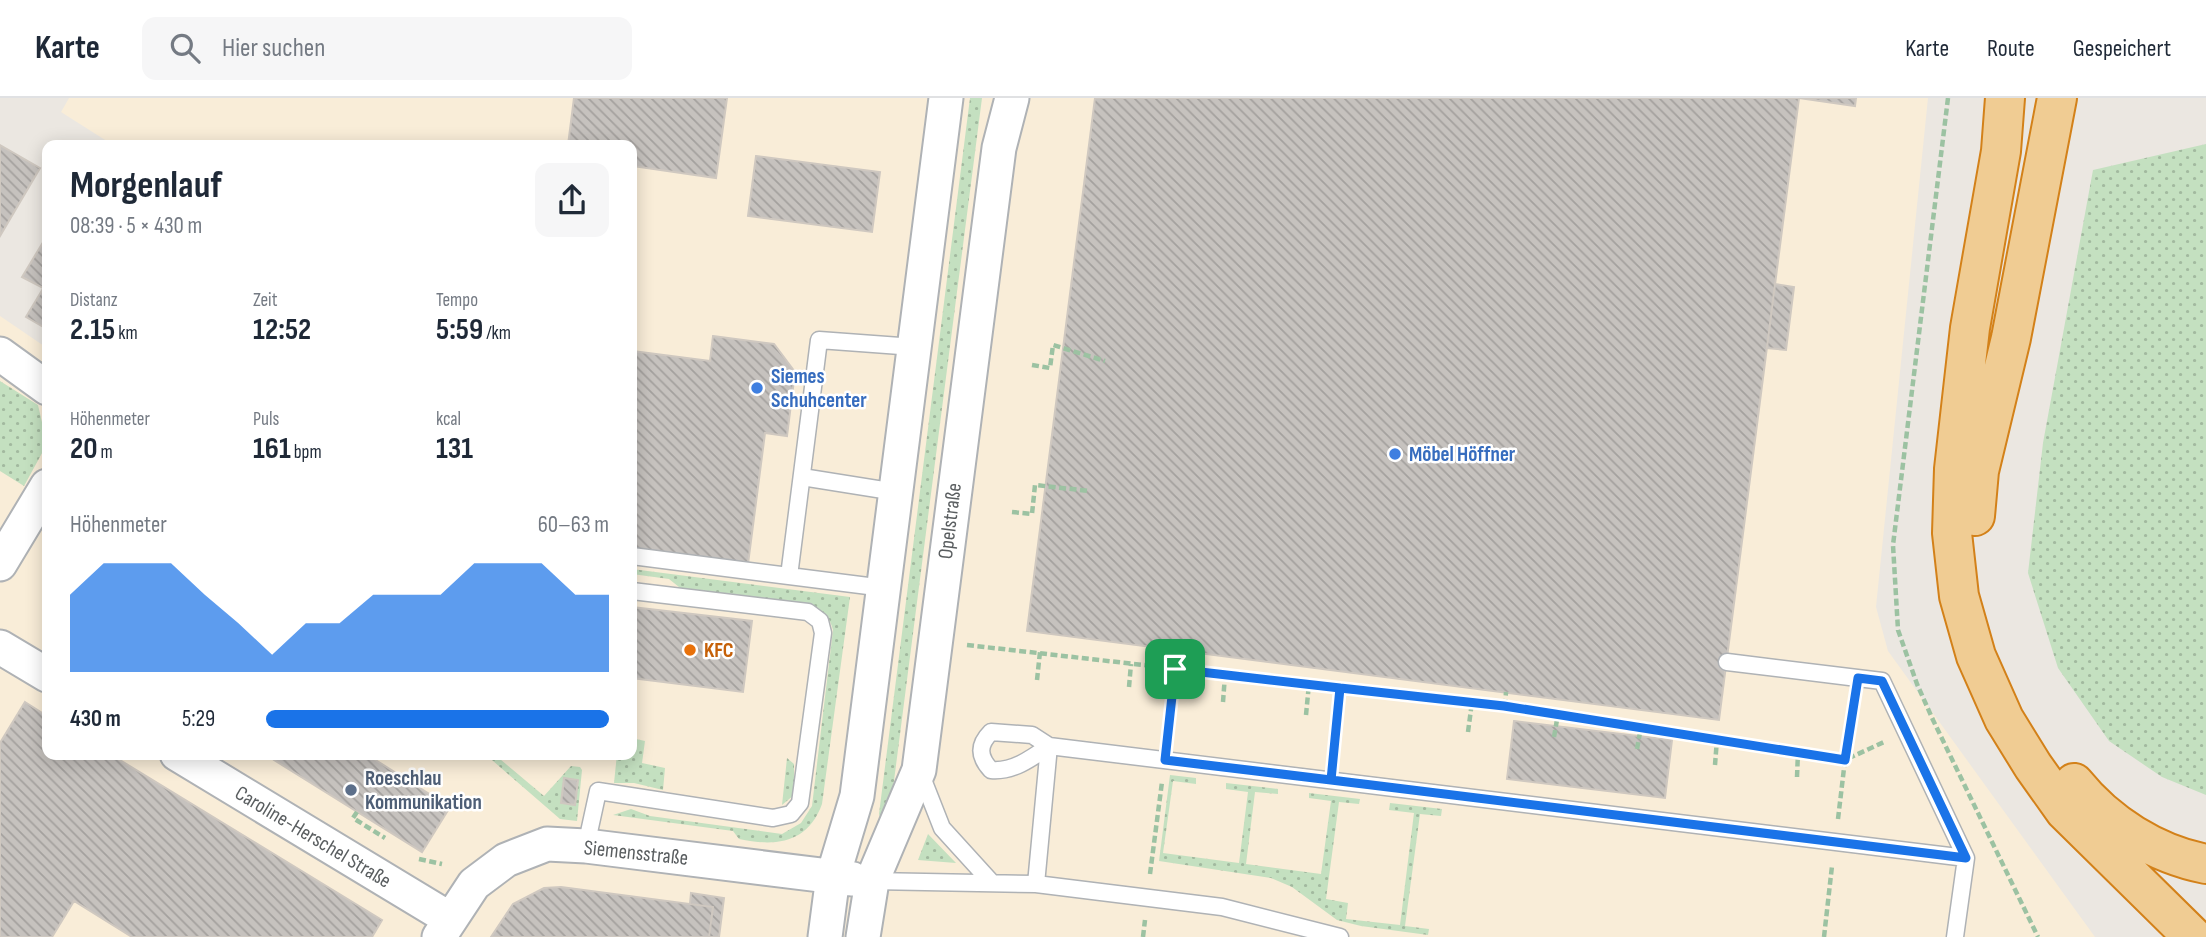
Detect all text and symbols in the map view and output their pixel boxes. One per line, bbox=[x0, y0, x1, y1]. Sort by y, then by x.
search box bbox=[142, 17, 632, 80]
text: Karte bbox=[35, 28, 100, 68]
icon: search bbox=[166, 29, 204, 67]
text: Hier suchen bbox=[222, 33, 325, 64]
text: Karte bbox=[1905, 34, 1949, 63]
text: Route bbox=[1987, 34, 2035, 63]
text: Gespeichert bbox=[2073, 34, 2171, 63]
text: Morgenlauf bbox=[70, 163, 222, 208]
button: share bbox=[535, 163, 609, 237]
text: 08:39 · 5 × 430 m bbox=[70, 212, 202, 240]
text: Distanz bbox=[70, 289, 118, 312]
text: Zeit bbox=[253, 289, 277, 312]
text: Tempo bbox=[436, 289, 478, 312]
text: 2.15 bbox=[70, 312, 115, 348]
text: 12:52 bbox=[253, 312, 311, 348]
text: 5:59 bbox=[436, 312, 483, 348]
text: km bbox=[115, 322, 138, 345]
text: /km bbox=[483, 322, 511, 345]
place label: Siemes Schuhcenter bbox=[771, 364, 867, 413]
marker: Siemes Schuhcenter bbox=[749, 380, 765, 396]
text: Höhenmeter bbox=[70, 408, 150, 431]
text: Puls bbox=[253, 408, 279, 431]
text: kcal bbox=[436, 408, 461, 431]
text: 20 bbox=[70, 431, 97, 467]
text: 161 bbox=[253, 431, 291, 467]
text: 131 bbox=[436, 431, 473, 467]
text: m bbox=[97, 441, 113, 464]
text: bpm bbox=[291, 441, 322, 464]
place label: Möbel Höffner bbox=[1409, 442, 1516, 467]
marker: Möbel Höffner bbox=[1387, 446, 1403, 462]
street label: Opelstraße bbox=[933, 482, 967, 560]
text: Höhenmeter bbox=[70, 511, 167, 539]
text: 60–63 m bbox=[538, 511, 609, 539]
place label: KFC bbox=[704, 638, 734, 663]
pin bbox=[1145, 639, 1205, 699]
marker: KFC bbox=[682, 642, 698, 658]
icon: arrive bbox=[1156, 650, 1194, 688]
text: 430 m bbox=[70, 705, 121, 733]
text: 5:29 bbox=[182, 705, 215, 733]
place label: Roeschlau Kommunikation bbox=[365, 766, 482, 815]
street label: Caroline-Herschel Straße bbox=[230, 781, 396, 893]
marker: Roeschlau Kommunikation bbox=[343, 782, 359, 798]
street label: Siemensstraße bbox=[583, 835, 689, 871]

